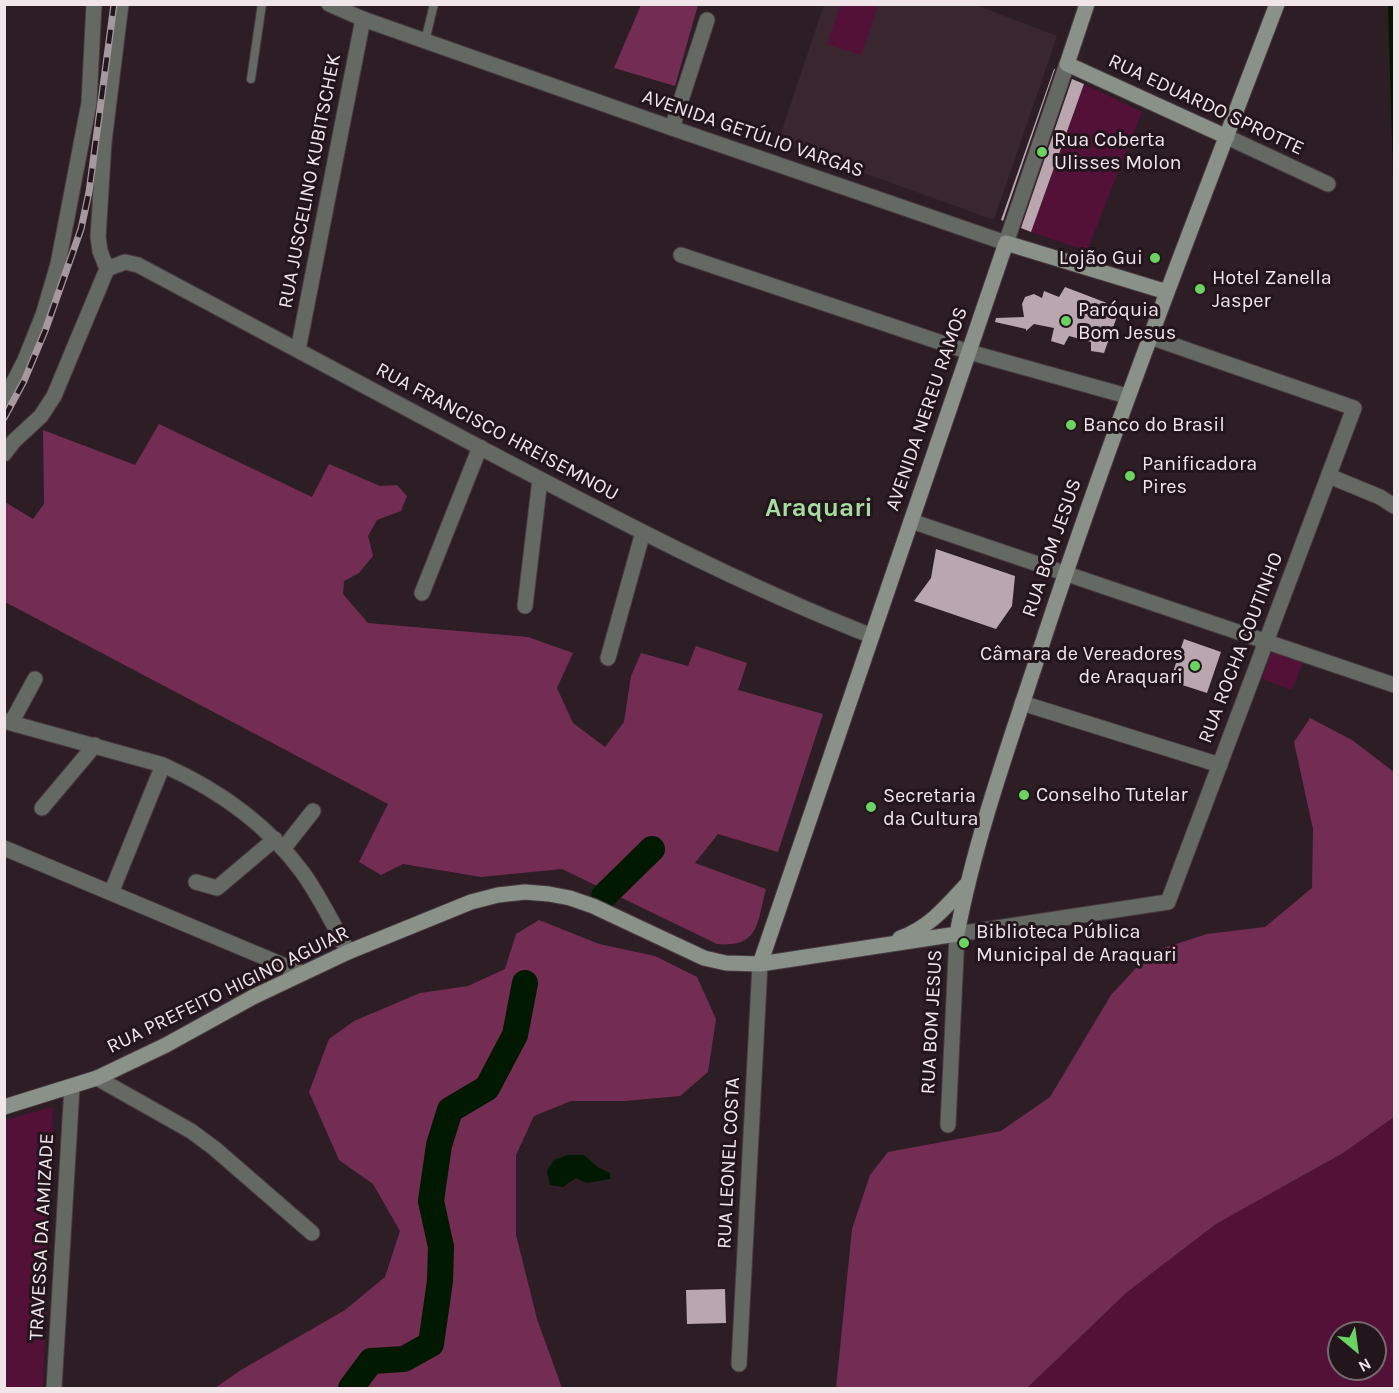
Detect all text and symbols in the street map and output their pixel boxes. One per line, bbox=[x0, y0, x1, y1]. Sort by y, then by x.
street label: RUA EDUARDO SPROTTE bbox=[1104, 49, 1308, 161]
street label: RUA JUSCELINO KUBITSCHEK bbox=[274, 52, 346, 310]
street label: AVENIDA GETÚLIO VARGAS bbox=[639, 85, 867, 183]
place label: Rua Coberta Ulisses Molon bbox=[1054, 128, 1182, 175]
marker: Rua Coberta Ulisses Molon bbox=[1035, 145, 1049, 159]
place label: Lojão Gui bbox=[1059, 246, 1143, 270]
marker: Lojão Gui bbox=[1148, 251, 1162, 265]
place label: Hotel Zanella Jasper bbox=[1212, 266, 1332, 313]
marker: Hotel Zanella Jasper bbox=[1193, 282, 1207, 296]
place label: Paróquia Bom Jesus bbox=[1078, 298, 1176, 345]
street label: AVENIDA NEREU RAMOS bbox=[881, 304, 973, 514]
marker: Paróquia Bom Jesus bbox=[1059, 314, 1073, 328]
street label: RUA FRANCISCO HREISEMNOU bbox=[371, 358, 623, 506]
place label: Banco do Brasil bbox=[1083, 413, 1225, 437]
marker: Banco do Brasil bbox=[1064, 418, 1078, 432]
place label: Panificadora Pires bbox=[1142, 452, 1257, 499]
marker: Panificadora Pires bbox=[1123, 469, 1137, 483]
street label: RUA BOM JESUS bbox=[1017, 475, 1087, 621]
district label: Araquari bbox=[765, 493, 873, 525]
street label: RUA ROCHA COUTINHO bbox=[1194, 549, 1288, 747]
place label: Câmara de Vereadores de Araquari bbox=[980, 642, 1183, 689]
marker: Câmara de Vereadores de Araquari bbox=[1188, 659, 1202, 673]
place label: Conselho Tutelar bbox=[1036, 783, 1188, 807]
place label: Secretaria da Cultura bbox=[883, 784, 978, 831]
marker: Conselho Tutelar bbox=[1017, 788, 1031, 802]
marker: Secretaria da Cultura bbox=[864, 800, 878, 814]
place label: Biblioteca Pública Municipal de Araquari bbox=[976, 920, 1177, 967]
street label: RUA PREFEITO HIGINO AGUIAR bbox=[103, 921, 353, 1059]
marker: Biblioteca Pública Municipal de Araquari bbox=[957, 936, 971, 950]
street label: RUA BOM JESUS bbox=[916, 949, 948, 1095]
street label: RUA LEONEL COSTA bbox=[713, 1076, 745, 1250]
street label: TRAVESSA DA AMIZADE bbox=[25, 1133, 59, 1341]
north arrow bbox=[1327, 1321, 1387, 1381]
text: N bbox=[1355, 1354, 1375, 1377]

